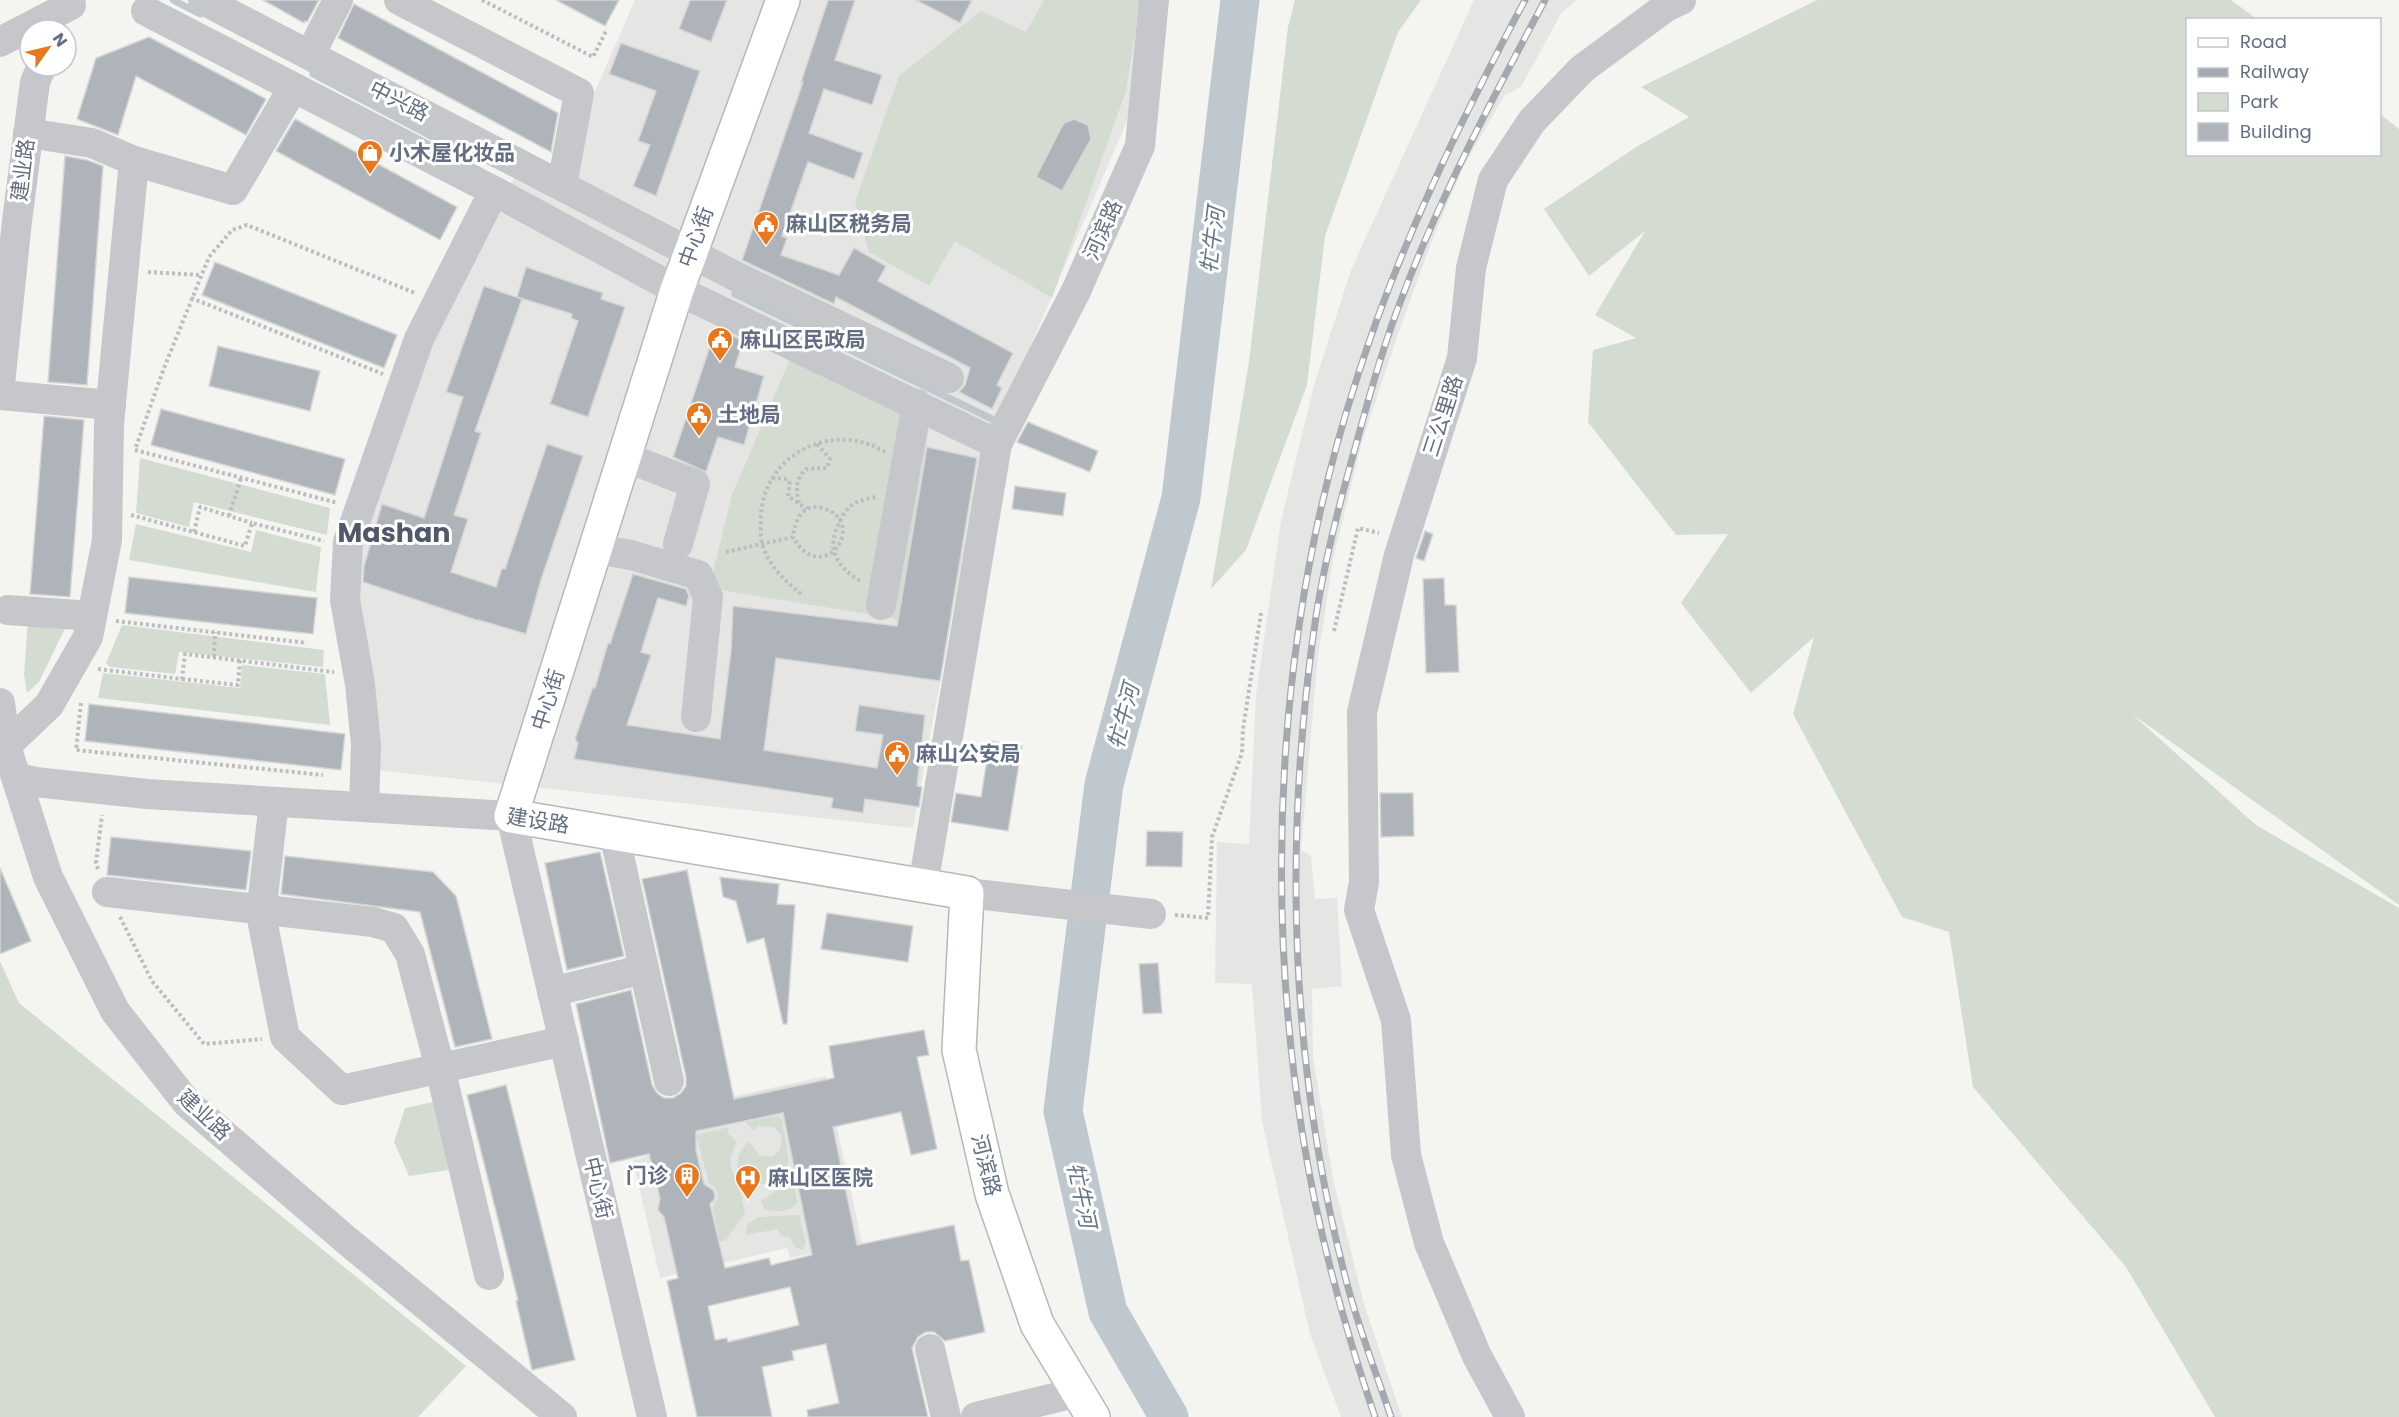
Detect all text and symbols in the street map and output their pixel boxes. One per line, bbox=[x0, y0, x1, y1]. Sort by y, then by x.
north arrow bbox=[18, 18, 78, 78]
legend bbox=[2186, 18, 2381, 156]
text: N bbox=[47, 28, 73, 51]
text: Road bbox=[2240, 29, 2287, 54]
text: Railway bbox=[2240, 59, 2309, 84]
street label: 中兴路 bbox=[365, 73, 434, 128]
text: Park bbox=[2240, 89, 2279, 114]
text: Building bbox=[2240, 119, 2312, 144]
street label: 建业路 bbox=[4, 137, 41, 203]
shop icon: 小木屋化妆品 bbox=[355, 138, 385, 176]
place label: 小木屋化妆品 bbox=[389, 138, 515, 167]
street label: 河滨路 bbox=[1076, 195, 1129, 264]
water label: 牤牛河 bbox=[1193, 201, 1232, 275]
street label: 中心街 bbox=[671, 202, 720, 271]
public building icon: 麻山区税务局 bbox=[751, 209, 781, 247]
place label: 麻山区税务局 bbox=[786, 209, 912, 238]
public building icon: 麻山区民政局 bbox=[705, 325, 735, 363]
place label: 麻山区民政局 bbox=[740, 325, 866, 354]
street label: 三公里路 bbox=[1416, 371, 1469, 460]
public building icon: 土地局 bbox=[684, 400, 714, 438]
place label: 土地局 bbox=[718, 400, 781, 429]
district label: Mashan bbox=[338, 514, 450, 551]
street label: 中心街 bbox=[524, 665, 571, 734]
water label: 牤牛河 bbox=[1100, 676, 1148, 752]
public building icon: 麻山公安局 bbox=[882, 739, 912, 777]
place label: 麻山公安局 bbox=[916, 739, 1021, 768]
street label: 建设路 bbox=[505, 801, 571, 840]
street label: 建业路 bbox=[171, 1083, 237, 1147]
street label: 河滨路 bbox=[965, 1131, 1008, 1199]
street label: 中心街 bbox=[577, 1154, 620, 1222]
water label: 牤牛河 bbox=[1059, 1160, 1104, 1235]
place label: 门诊 bbox=[626, 1161, 669, 1190]
building icon: 门诊 bbox=[672, 1161, 702, 1199]
hospital icon: 麻山区医院 bbox=[733, 1163, 763, 1201]
place label: 麻山区医院 bbox=[768, 1163, 873, 1192]

